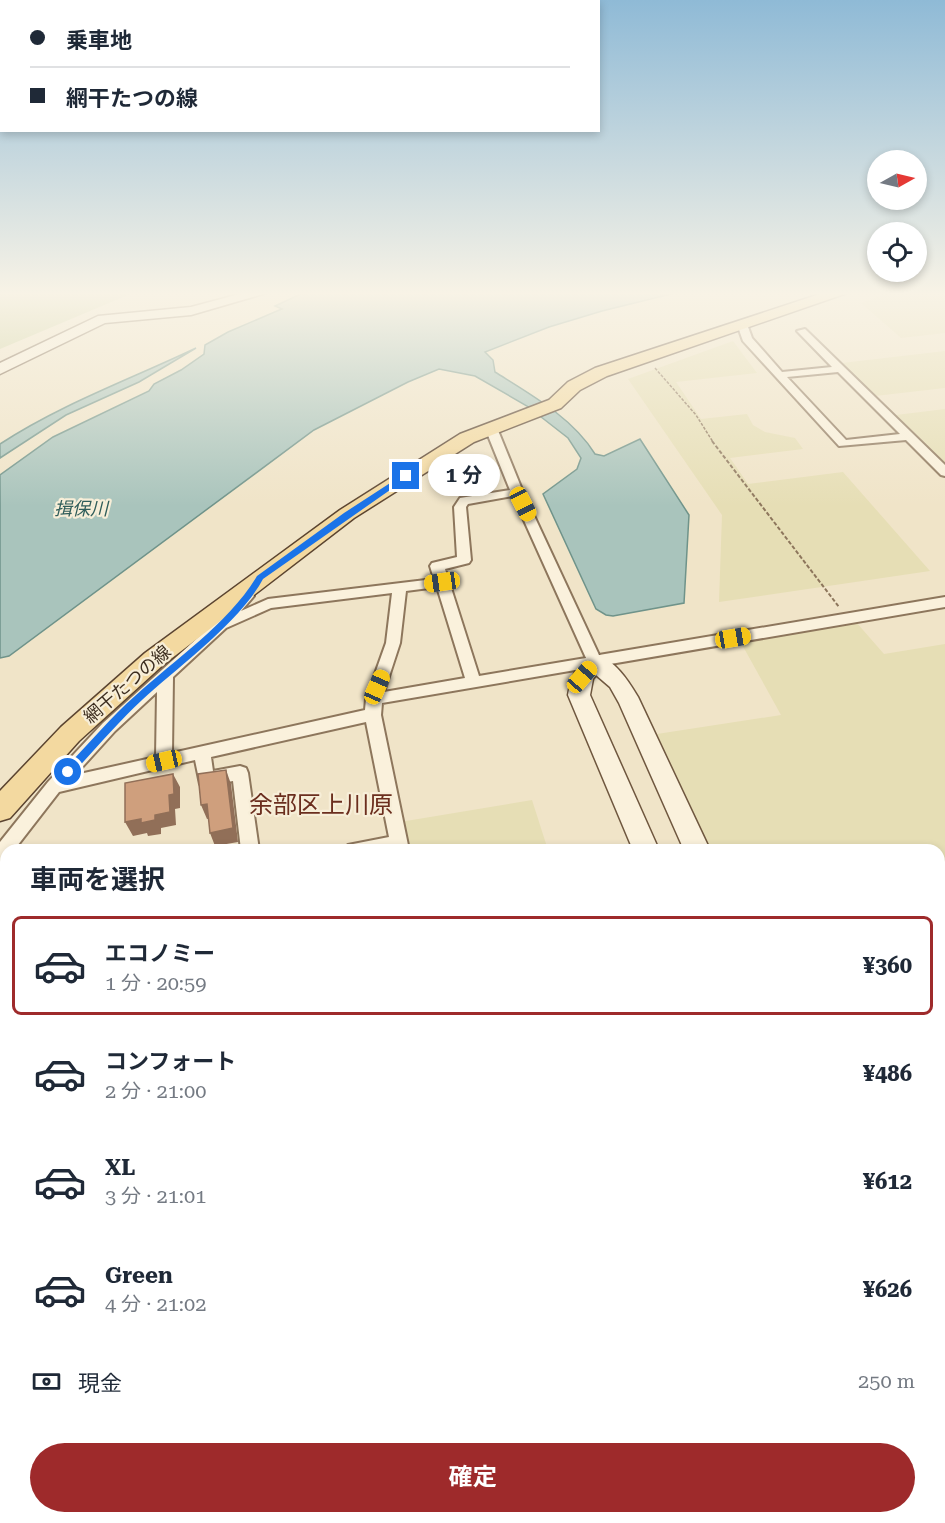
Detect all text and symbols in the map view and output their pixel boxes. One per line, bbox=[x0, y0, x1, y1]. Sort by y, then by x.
text: 乗車地 bbox=[66, 28, 132, 53]
text: 網干たつの線 bbox=[66, 86, 198, 111]
north arrow bbox=[867, 150, 927, 210]
map controls bbox=[867, 150, 927, 282]
button: locate bbox=[867, 222, 927, 282]
callout: 1 分 bbox=[427, 455, 499, 497]
route end bbox=[392, 462, 419, 489]
text: 1 分 bbox=[446, 463, 482, 487]
car bbox=[507, 484, 539, 524]
water label: 揖保川 bbox=[54, 498, 110, 519]
car bbox=[423, 571, 461, 593]
car bbox=[714, 626, 752, 650]
street label: 網干たつの線 bbox=[79, 641, 175, 727]
car bbox=[563, 658, 601, 696]
car bbox=[361, 667, 393, 707]
car bbox=[144, 748, 184, 774]
route start bbox=[54, 758, 81, 785]
district label: 余部区上川原 bbox=[249, 791, 393, 819]
text: 車両を選択 bbox=[30, 864, 165, 896]
icon: car bbox=[33, 939, 87, 993]
text: エコノミー bbox=[105, 941, 215, 966]
text: ¥360 bbox=[863, 953, 912, 978]
text: 1 分 · 20:59 bbox=[105, 971, 206, 995]
icon: car bbox=[33, 1047, 87, 1101]
text: コンフォート bbox=[105, 1049, 236, 1074]
text: ¥486 bbox=[863, 1061, 912, 1086]
text: 2 分 · 21:00 bbox=[105, 1079, 206, 1103]
icon: car bbox=[33, 1155, 87, 1209]
text: XL bbox=[105, 1155, 135, 1180]
text: ¥612 bbox=[863, 1169, 912, 1194]
text: 3 分 · 21:01 bbox=[105, 1184, 206, 1208]
icon: car bbox=[33, 1263, 87, 1317]
text: Green bbox=[105, 1263, 173, 1288]
text: ¥626 bbox=[863, 1277, 912, 1302]
text: 4 分 · 21:02 bbox=[105, 1292, 206, 1316]
icon: cash bbox=[30, 1365, 63, 1398]
text: 250 m bbox=[858, 1369, 915, 1393]
text: 現金 bbox=[78, 1371, 122, 1396]
button: 確定 bbox=[30, 1443, 915, 1512]

